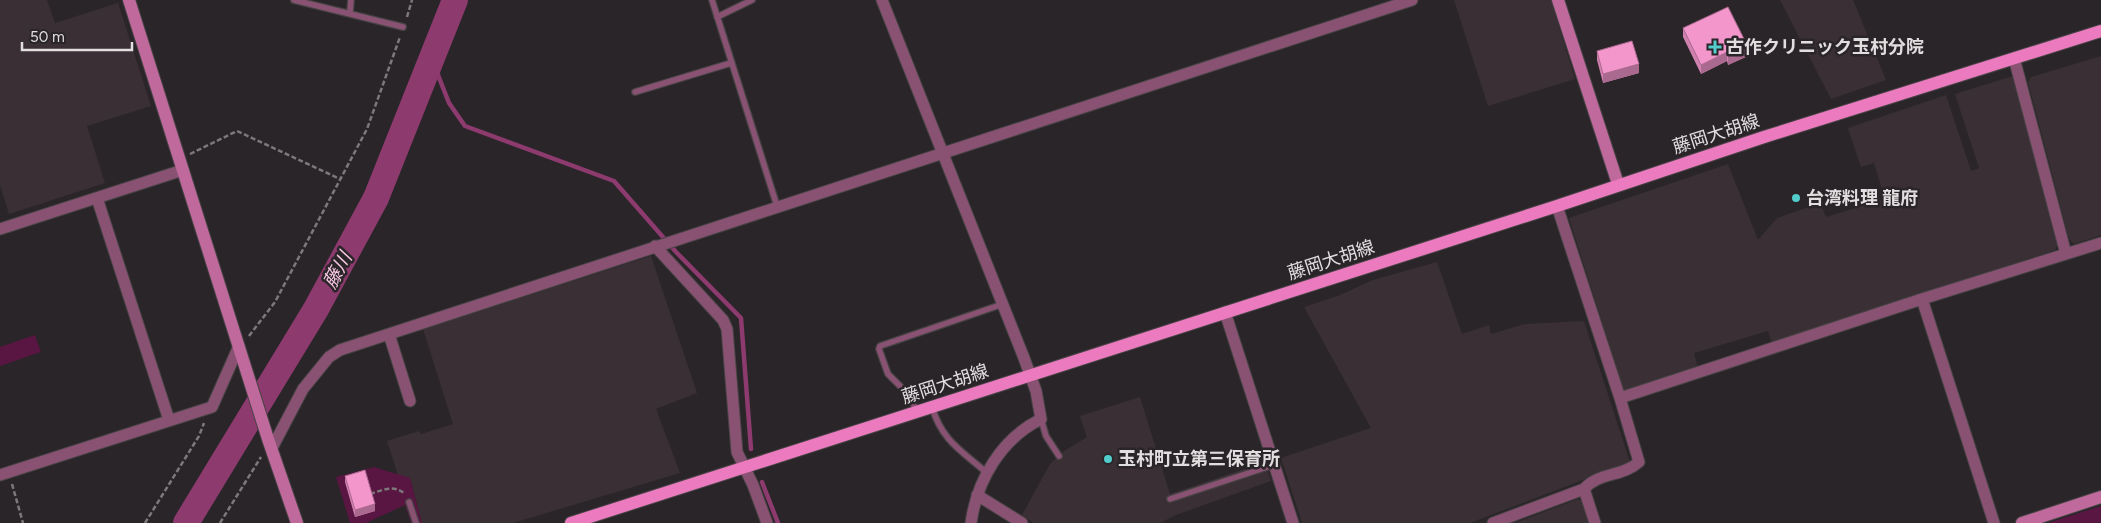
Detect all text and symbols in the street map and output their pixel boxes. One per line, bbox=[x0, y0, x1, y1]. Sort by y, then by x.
scale bar bbox=[22, 20, 132, 52]
text: 50 m bbox=[30, 28, 65, 46]
place label: 古作クリニック玉村分院 bbox=[1726, 36, 1924, 58]
marker: 古作クリニック玉村分院 bbox=[1708, 40, 1722, 54]
street label: 藤岡大胡線 bbox=[1670, 110, 1762, 158]
place label: 台湾料理 龍府 bbox=[1806, 187, 1918, 209]
marker: 台湾料理 龍府 bbox=[1790, 192, 1802, 204]
street label: 藤岡大胡線 bbox=[1285, 236, 1377, 284]
water label: 藤川 bbox=[318, 246, 358, 292]
street label: 藤岡大胡線 bbox=[899, 360, 991, 408]
place label: 玉村町立第三保育所 bbox=[1118, 448, 1280, 470]
marker: 玉村町立第三保育所 bbox=[1102, 453, 1114, 465]

